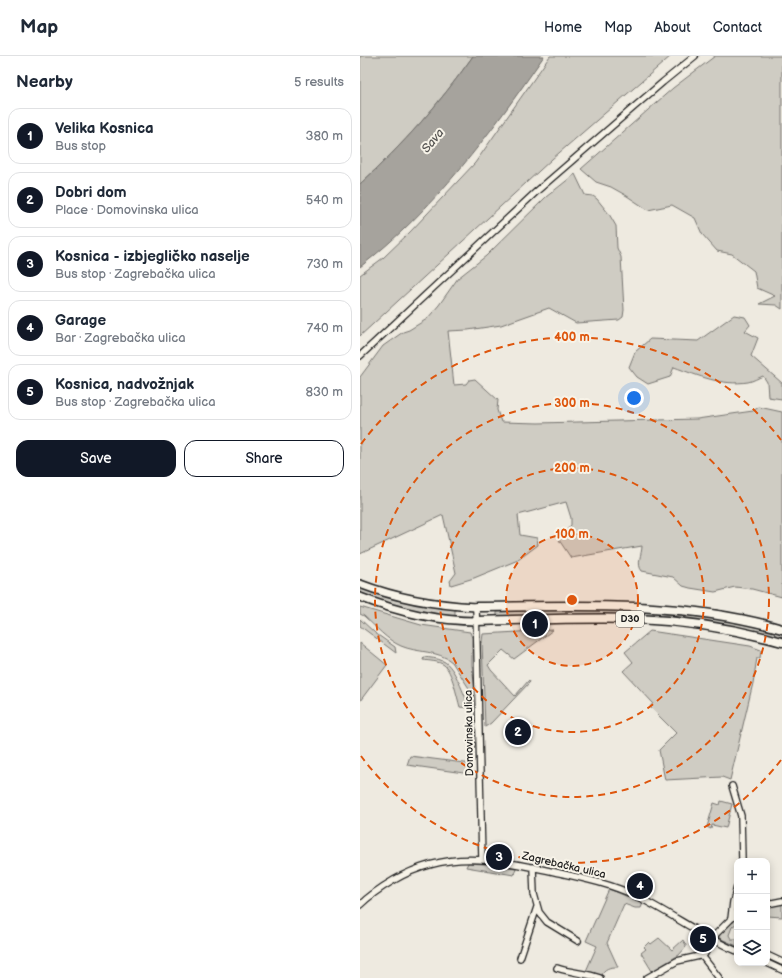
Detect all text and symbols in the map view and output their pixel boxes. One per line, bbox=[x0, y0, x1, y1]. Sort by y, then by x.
text: Map bbox=[20, 16, 58, 39]
text: Home bbox=[544, 19, 582, 36]
text: Map bbox=[604, 19, 632, 36]
text: About bbox=[654, 19, 691, 36]
text: Contact bbox=[713, 19, 762, 36]
text: Nearby bbox=[16, 72, 73, 92]
text: 5 results bbox=[294, 74, 344, 90]
text: Velika Kosnica bbox=[55, 119, 154, 138]
water label: Sava bbox=[419, 126, 448, 156]
text: 1 bbox=[27, 128, 33, 144]
text: 380 m bbox=[306, 128, 343, 144]
text: Bus stop bbox=[55, 138, 106, 154]
text: Dobri dom bbox=[55, 183, 127, 202]
text: 2 bbox=[26, 192, 34, 208]
text: 540 m bbox=[306, 192, 343, 208]
text: Place · Domovinska ulica bbox=[55, 202, 199, 218]
text: Kosnica - izbjegličko naselje bbox=[55, 247, 250, 266]
text: 3 bbox=[26, 256, 34, 272]
text: 730 m bbox=[307, 256, 343, 272]
text: Bus stop · Zagrebačka ulica bbox=[55, 266, 216, 282]
text: Garage bbox=[55, 311, 106, 330]
text: 4 bbox=[26, 320, 34, 336]
text: 740 m bbox=[307, 320, 343, 336]
text: Bar · Zagrebačka ulica bbox=[55, 330, 186, 346]
text: 400 m bbox=[554, 330, 590, 345]
text: Kosnica, nadvožnjak bbox=[55, 375, 194, 394]
text: 5 bbox=[26, 384, 34, 400]
text: 830 m bbox=[306, 384, 343, 400]
your location bbox=[624, 388, 644, 408]
text: Bus stop · Zagrebačka ulica bbox=[55, 394, 216, 410]
text: 300 m bbox=[554, 396, 590, 411]
button: Save bbox=[16, 440, 176, 477]
button: Share bbox=[184, 440, 344, 477]
text: 200 m bbox=[554, 461, 590, 476]
text: 100 m bbox=[555, 527, 589, 542]
centre of rings bbox=[565, 593, 579, 607]
pin: 1 bbox=[522, 609, 548, 639]
road number: D30 bbox=[616, 611, 644, 627]
street label: Domovinska ulica bbox=[462, 690, 476, 776]
pin: 2 bbox=[505, 717, 531, 747]
pin: 3 bbox=[486, 842, 512, 872]
street label: Zagrebačka ulica bbox=[520, 849, 607, 881]
map controls bbox=[734, 858, 770, 966]
button: + bbox=[734, 858, 770, 894]
pin: 4 bbox=[627, 871, 653, 901]
button: − bbox=[734, 894, 770, 930]
pin: 5 bbox=[690, 924, 716, 954]
button: layers bbox=[734, 930, 770, 966]

